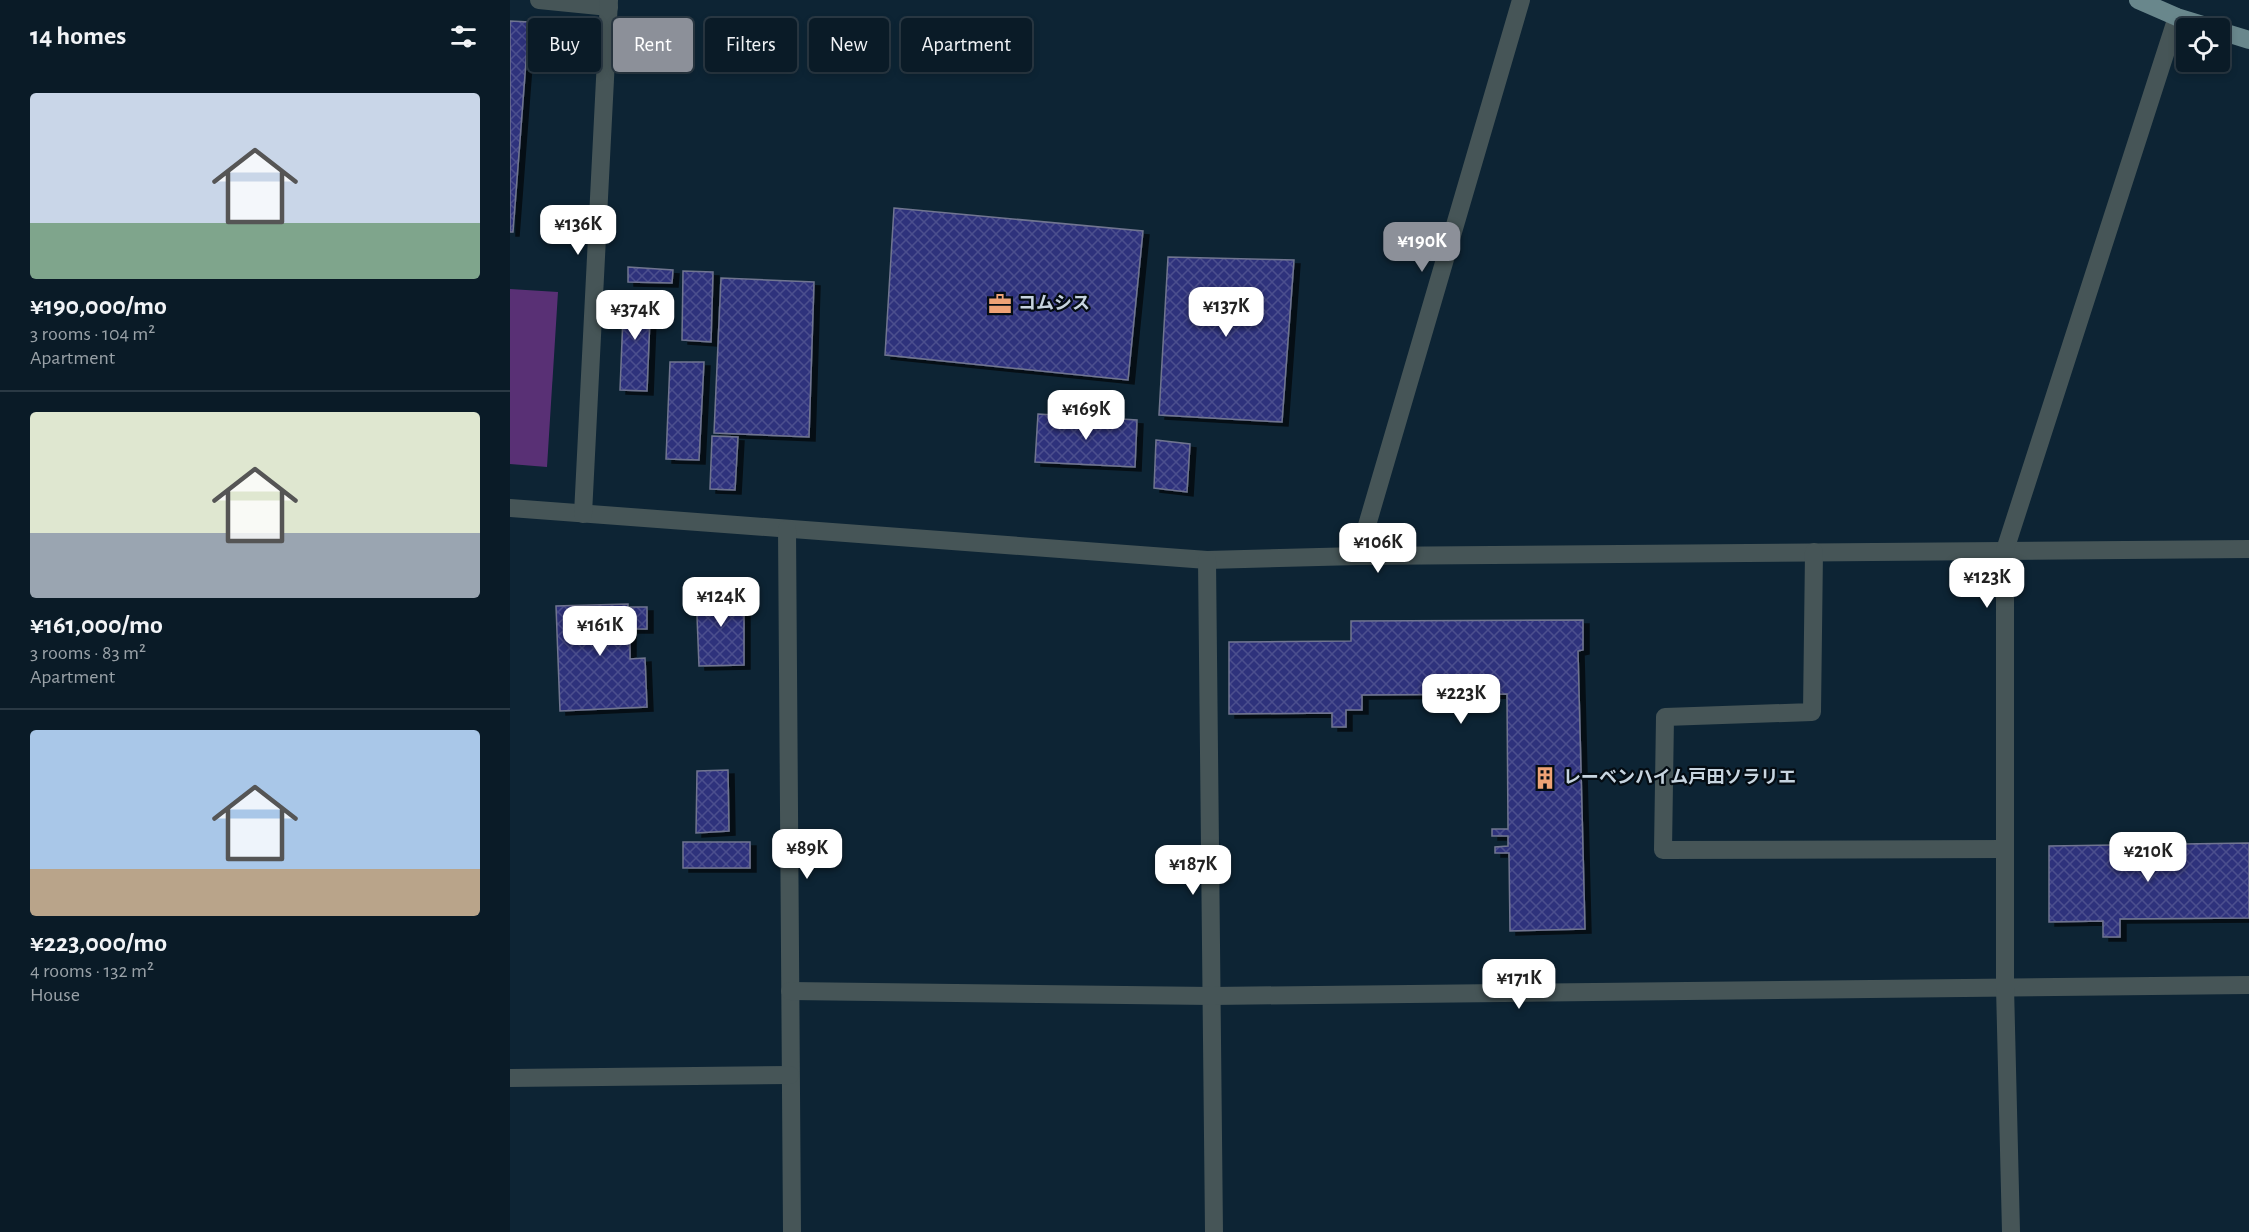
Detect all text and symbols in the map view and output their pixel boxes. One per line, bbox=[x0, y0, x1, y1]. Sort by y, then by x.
chip: Buy bbox=[528, 18, 601, 72]
chip: Rent bbox=[613, 18, 693, 72]
chip: Filters bbox=[705, 18, 797, 72]
chip: New bbox=[809, 18, 889, 72]
chip: Apartment bbox=[901, 18, 1032, 72]
map controls bbox=[2176, 18, 2230, 72]
button: locate bbox=[2176, 18, 2230, 72]
icon: filters bbox=[447, 20, 480, 53]
text: 14 homes bbox=[30, 23, 126, 49]
icon: home bbox=[201, 132, 309, 240]
pin: ¥136K bbox=[536, 205, 620, 256]
text: ¥136K bbox=[554, 214, 602, 234]
pin: ¥190K bbox=[1380, 222, 1464, 273]
text: ¥190K bbox=[1397, 231, 1447, 251]
pin: ¥137K bbox=[1184, 287, 1268, 338]
pin: ¥374K bbox=[593, 290, 677, 341]
office icon: コムシス bbox=[987, 291, 1013, 317]
text: ¥190,000/mo bbox=[30, 293, 167, 319]
place label: コムシス bbox=[1018, 294, 1090, 313]
text: ¥137K bbox=[1203, 296, 1249, 316]
text: ¥374K bbox=[610, 299, 660, 319]
text: 3 rooms · 104 m² bbox=[30, 324, 155, 344]
text: Apartment bbox=[30, 348, 115, 368]
pin: ¥169K bbox=[1044, 390, 1128, 441]
text: ¥169K bbox=[1062, 399, 1110, 419]
icon: home bbox=[201, 451, 309, 559]
pin: ¥106K bbox=[1336, 523, 1420, 574]
text: ¥106K bbox=[1353, 532, 1403, 552]
pin: ¥123K bbox=[1945, 558, 2029, 609]
text: ¥123K bbox=[1963, 567, 2011, 587]
pin: ¥124K bbox=[679, 577, 763, 628]
text: ¥124K bbox=[697, 586, 745, 606]
pin: ¥161K bbox=[558, 606, 642, 657]
text: ¥161,000/mo bbox=[30, 612, 163, 638]
text: ¥161K bbox=[577, 615, 623, 635]
text: 3 rooms · 83 m² bbox=[30, 643, 146, 663]
text: Apartment bbox=[30, 667, 115, 687]
pin: ¥223K bbox=[1419, 674, 1503, 725]
text: ¥223K bbox=[1436, 683, 1486, 703]
building icon: レーベンハイム戸田ソラリエ bbox=[1532, 765, 1558, 791]
place label: レーベンハイム戸田ソラリエ bbox=[1563, 768, 1796, 787]
icon: home bbox=[201, 769, 309, 877]
pin: ¥89K bbox=[771, 829, 843, 880]
pin: ¥210K bbox=[2106, 832, 2190, 883]
text: ¥89K bbox=[786, 838, 828, 858]
text: ¥210K bbox=[2123, 841, 2173, 861]
pin: ¥187K bbox=[1151, 845, 1235, 896]
text: ¥187K bbox=[1169, 854, 1217, 874]
text: ¥223,000/mo bbox=[30, 930, 167, 956]
pin: ¥171K bbox=[1477, 959, 1561, 1010]
text: 4 rooms · 132 m² bbox=[30, 961, 154, 981]
text: ¥171K bbox=[1496, 968, 1542, 988]
text: House bbox=[30, 985, 80, 1005]

